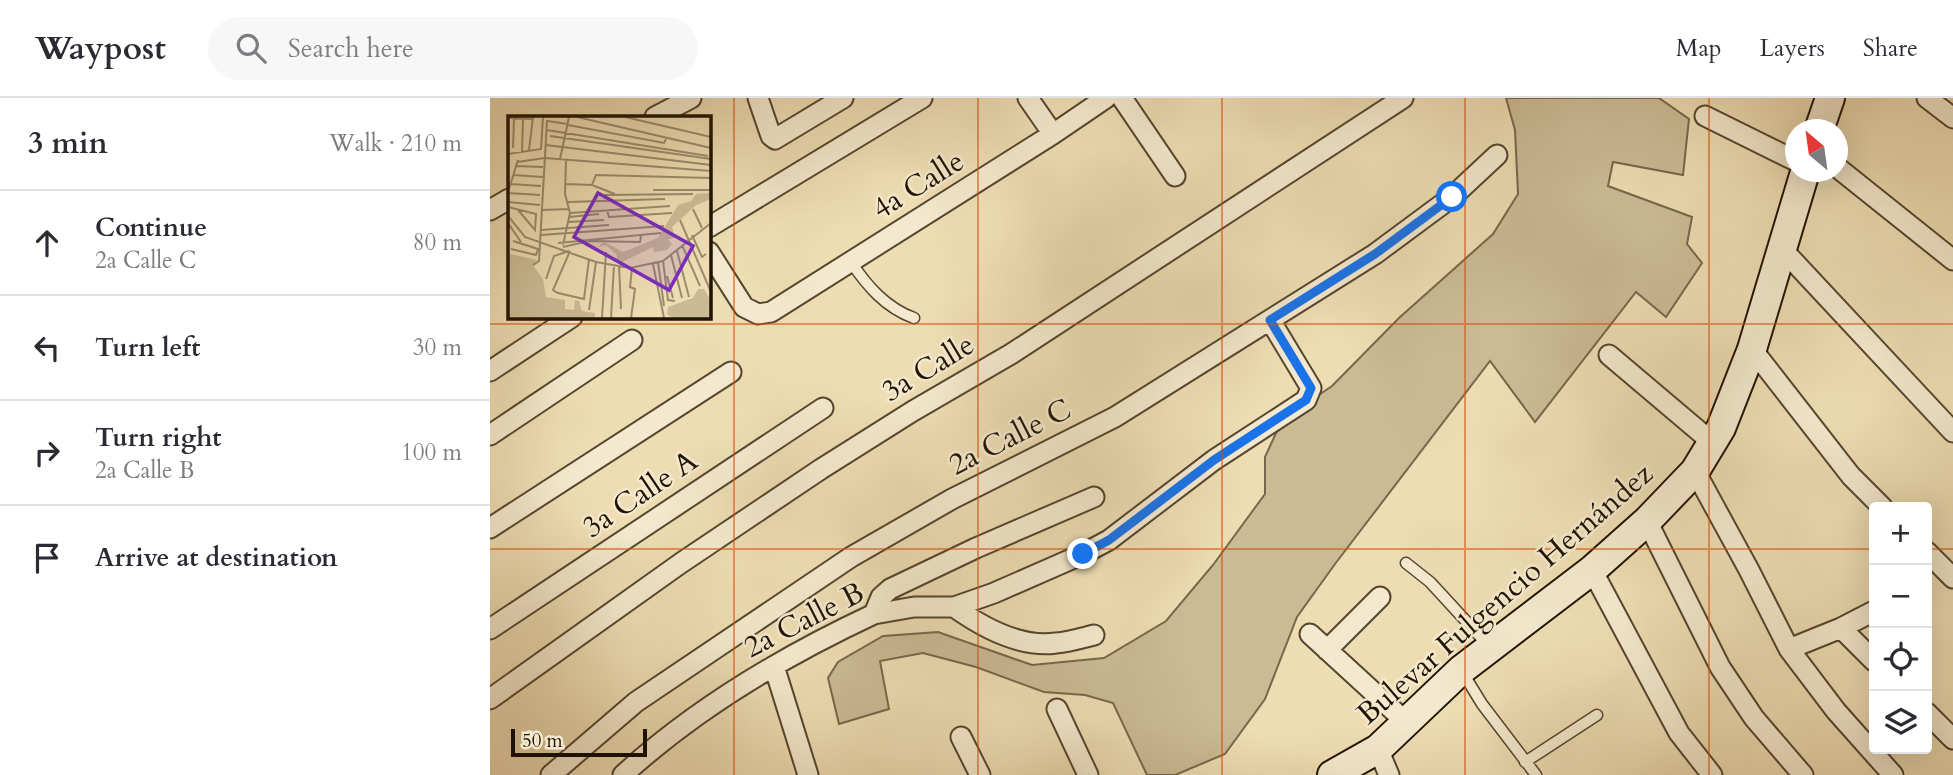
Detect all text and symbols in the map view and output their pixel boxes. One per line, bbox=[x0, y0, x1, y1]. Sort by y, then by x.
search box bbox=[208, 17, 698, 80]
text: Waypost bbox=[35, 26, 166, 71]
icon: search bbox=[232, 29, 270, 67]
text: Search here bbox=[288, 31, 414, 66]
text: Map bbox=[1676, 32, 1722, 65]
text: Layers bbox=[1760, 32, 1825, 65]
text: Share bbox=[1863, 32, 1918, 65]
inset map bbox=[508, 116, 710, 318]
north arrow bbox=[1785, 119, 1848, 182]
text: 3 min bbox=[28, 123, 108, 164]
text: Walk · 210 m bbox=[329, 128, 462, 159]
street label: 4a Calle bbox=[864, 141, 972, 229]
route start bbox=[1436, 181, 1467, 212]
text: Continue bbox=[95, 210, 207, 245]
icon: ahead bbox=[28, 224, 66, 262]
text: 80 m bbox=[413, 227, 462, 258]
text: 2a Calle C bbox=[95, 245, 196, 276]
street label: 3a Calle bbox=[874, 324, 982, 412]
icon: left bbox=[28, 329, 66, 367]
text: Turn left bbox=[95, 330, 200, 365]
text: 30 m bbox=[413, 332, 462, 363]
street label: 2a Calle C bbox=[942, 389, 1078, 485]
text: Turn right bbox=[95, 420, 222, 455]
icon: right bbox=[28, 434, 66, 472]
text: 100 m bbox=[401, 437, 462, 468]
street label: 3a Calle A bbox=[574, 440, 706, 548]
street label: Bulevar Fulgencio Hernández bbox=[1348, 453, 1662, 734]
text: 2a Calle B bbox=[95, 455, 194, 486]
map controls bbox=[1869, 502, 1932, 754]
button: + bbox=[1869, 502, 1932, 565]
route end bbox=[1067, 538, 1098, 569]
icon: arrive bbox=[28, 539, 66, 577]
text: Arrive at destination bbox=[95, 540, 338, 575]
button: − bbox=[1869, 565, 1932, 628]
street label: 2a Calle B bbox=[737, 572, 871, 668]
button: locate bbox=[1869, 628, 1932, 691]
button: layers bbox=[1869, 691, 1932, 754]
scale bar bbox=[511, 726, 648, 758]
text: 50 m bbox=[522, 728, 563, 754]

